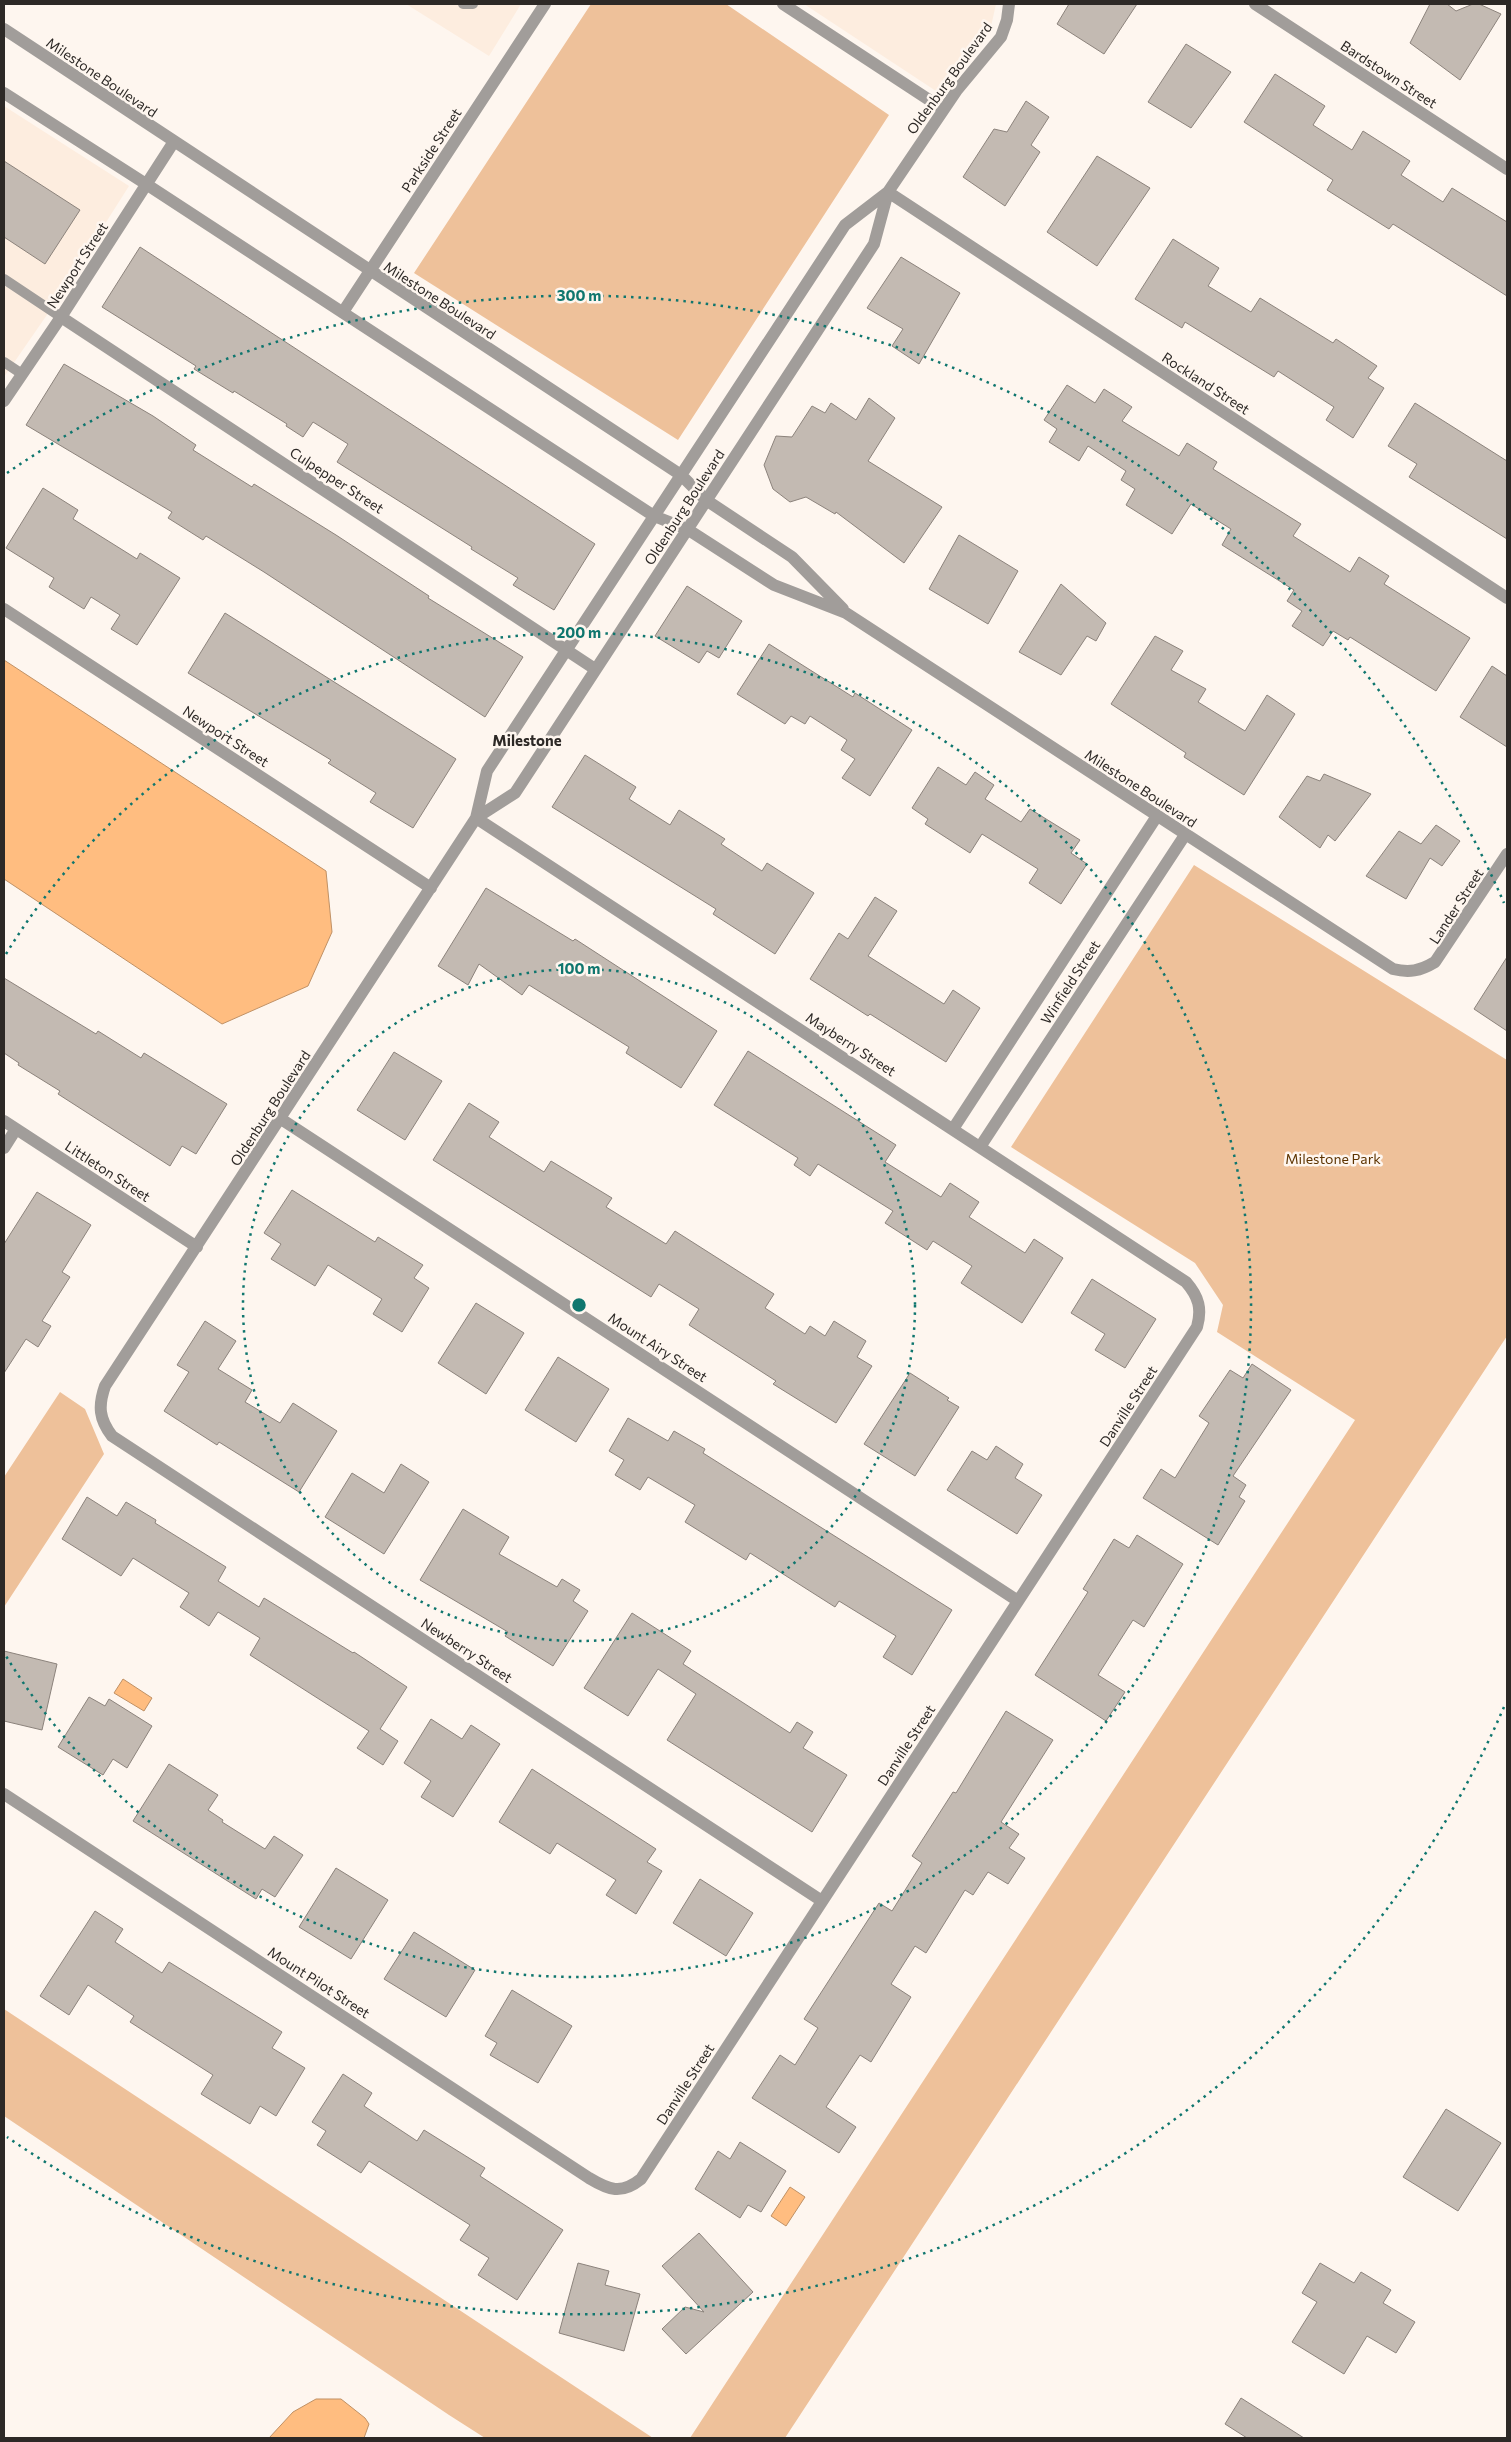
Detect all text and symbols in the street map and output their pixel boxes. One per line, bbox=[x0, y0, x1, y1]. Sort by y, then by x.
street label: Oldenburg Boulevard bbox=[903, 19, 995, 137]
street label: Milestone Boulevard bbox=[43, 34, 161, 120]
street label: Bardstown Street bbox=[1338, 37, 1441, 112]
street label: Parkside Street bbox=[397, 104, 465, 195]
street label: Newport Street bbox=[43, 219, 111, 311]
street label: Milestone Boulevard bbox=[381, 257, 499, 343]
text: 300 m bbox=[557, 286, 601, 304]
street label: Rockland Street bbox=[1159, 348, 1253, 418]
street label: Culpepper Street bbox=[287, 443, 387, 517]
street label: Oldenburg Boulevard bbox=[640, 446, 728, 568]
text: 200 m bbox=[557, 623, 601, 641]
street label: Newport Street bbox=[180, 702, 272, 770]
district label: Milestone bbox=[492, 731, 562, 749]
street label: Milestone Boulevard bbox=[1082, 745, 1200, 831]
street label: Lander Street bbox=[1425, 865, 1487, 947]
street label: Winfield Street bbox=[1037, 937, 1103, 1027]
text: 100 m bbox=[558, 959, 600, 977]
street label: Mayberry Street bbox=[803, 1009, 899, 1080]
street label: Oldenburg Boulevard bbox=[226, 1047, 314, 1169]
street label: Littleton Street bbox=[62, 1137, 154, 1205]
park label: Milestone Park bbox=[1285, 1150, 1381, 1167]
centre of rings bbox=[570, 1296, 588, 1314]
street label: Mount Airy Street bbox=[605, 1309, 711, 1385]
street label: Danville Street bbox=[1096, 1362, 1161, 1450]
street label: Newberry Street bbox=[418, 1614, 516, 1686]
street label: Danville Street bbox=[874, 1701, 939, 1789]
street label: Mount Pilot Street bbox=[265, 1943, 373, 2021]
street label: Danville Street bbox=[653, 2040, 718, 2128]

